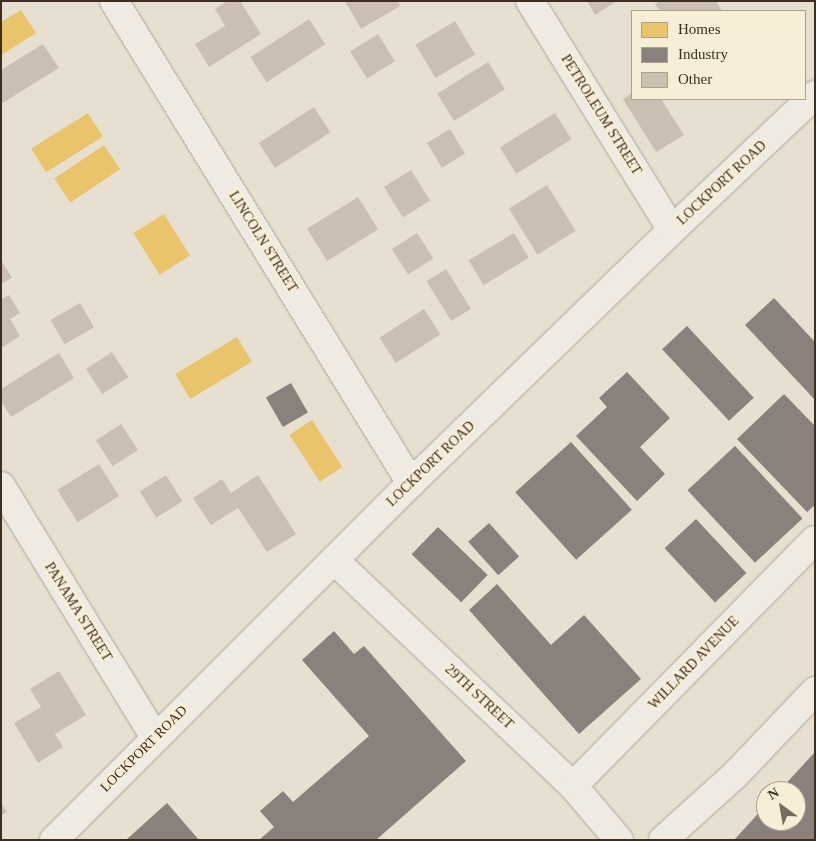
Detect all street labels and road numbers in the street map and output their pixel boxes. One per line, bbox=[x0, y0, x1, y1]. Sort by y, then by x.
street label: PETROLEUM STREET bbox=[557, 52, 645, 178]
street label: LOCKPORT ROAD bbox=[674, 137, 770, 229]
street label: LINCOLN STREET bbox=[225, 188, 301, 296]
street label: LOCKPORT ROAD bbox=[383, 418, 479, 510]
street label: PANAMA STREET bbox=[41, 559, 115, 665]
street label: WILLARD AVENUE bbox=[645, 613, 743, 713]
street label: 29TH STREET bbox=[441, 661, 517, 733]
street label: LOCKPORT ROAD bbox=[97, 702, 191, 796]

